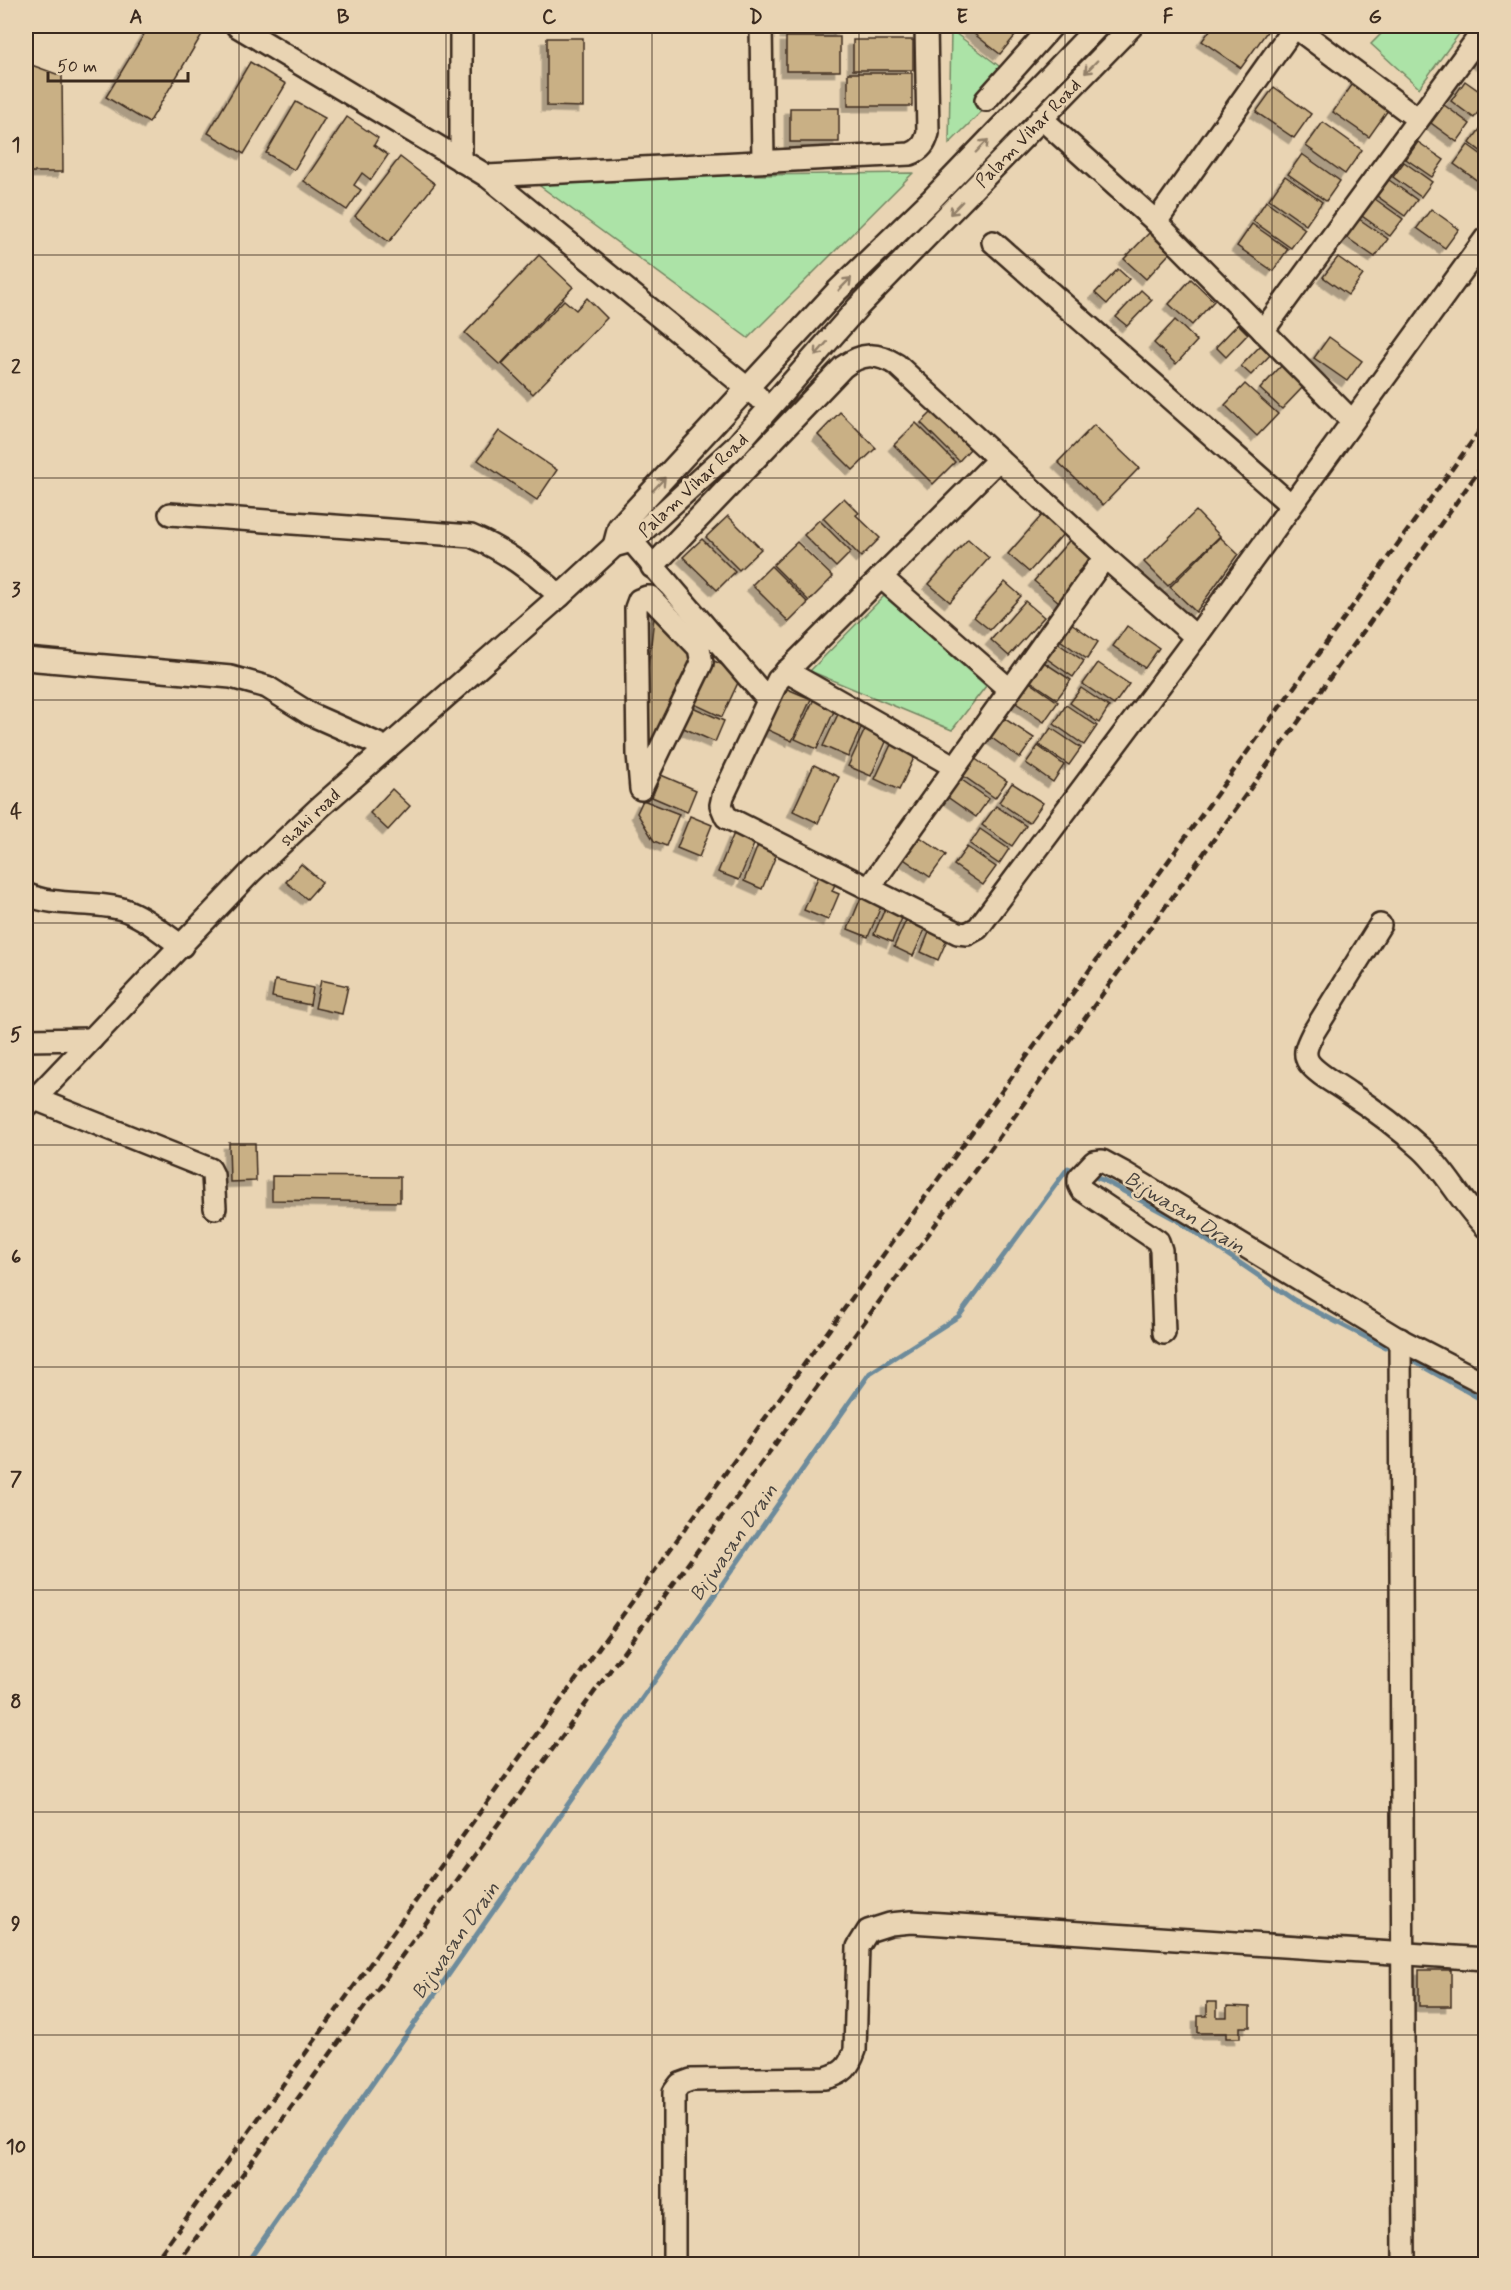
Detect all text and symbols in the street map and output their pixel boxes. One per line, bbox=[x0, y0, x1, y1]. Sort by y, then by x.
text: A bbox=[129, 4, 143, 31]
text: B bbox=[337, 4, 350, 31]
text: C bbox=[542, 4, 557, 31]
text: D bbox=[749, 4, 763, 31]
text: E bbox=[956, 4, 968, 31]
text: F bbox=[1163, 4, 1174, 31]
text: G bbox=[1368, 4, 1382, 31]
scale bar bbox=[48, 45, 188, 83]
text: 50 m bbox=[57, 55, 97, 79]
one-way arrow bbox=[1083, 60, 1098, 75]
street label: Palam Vihar Road bbox=[971, 74, 1087, 193]
text: 1 bbox=[12, 132, 20, 159]
one-way arrow bbox=[975, 138, 990, 153]
one-way arrow bbox=[949, 201, 963, 216]
one-way arrow bbox=[837, 277, 852, 291]
one-way arrow bbox=[814, 341, 828, 356]
text: 2 bbox=[11, 354, 21, 381]
street label: Palam Vihar Road bbox=[633, 428, 754, 543]
one-way arrow bbox=[652, 477, 666, 492]
text: 3 bbox=[11, 577, 21, 604]
street label: shahi road bbox=[275, 784, 346, 852]
text: 4 bbox=[10, 799, 22, 826]
text: 5 bbox=[10, 1022, 22, 1049]
water label: Bijwasan Drain bbox=[1119, 1165, 1250, 1261]
text: 6 bbox=[11, 1244, 21, 1271]
text: 7 bbox=[10, 1466, 22, 1493]
water label: Bijwasan Drain bbox=[684, 1479, 785, 1607]
text: 8 bbox=[10, 1689, 22, 1716]
water label: Bijwasan Drain bbox=[406, 1877, 507, 2005]
text: 9 bbox=[11, 1911, 21, 1938]
text: 10 bbox=[6, 2134, 26, 2161]

